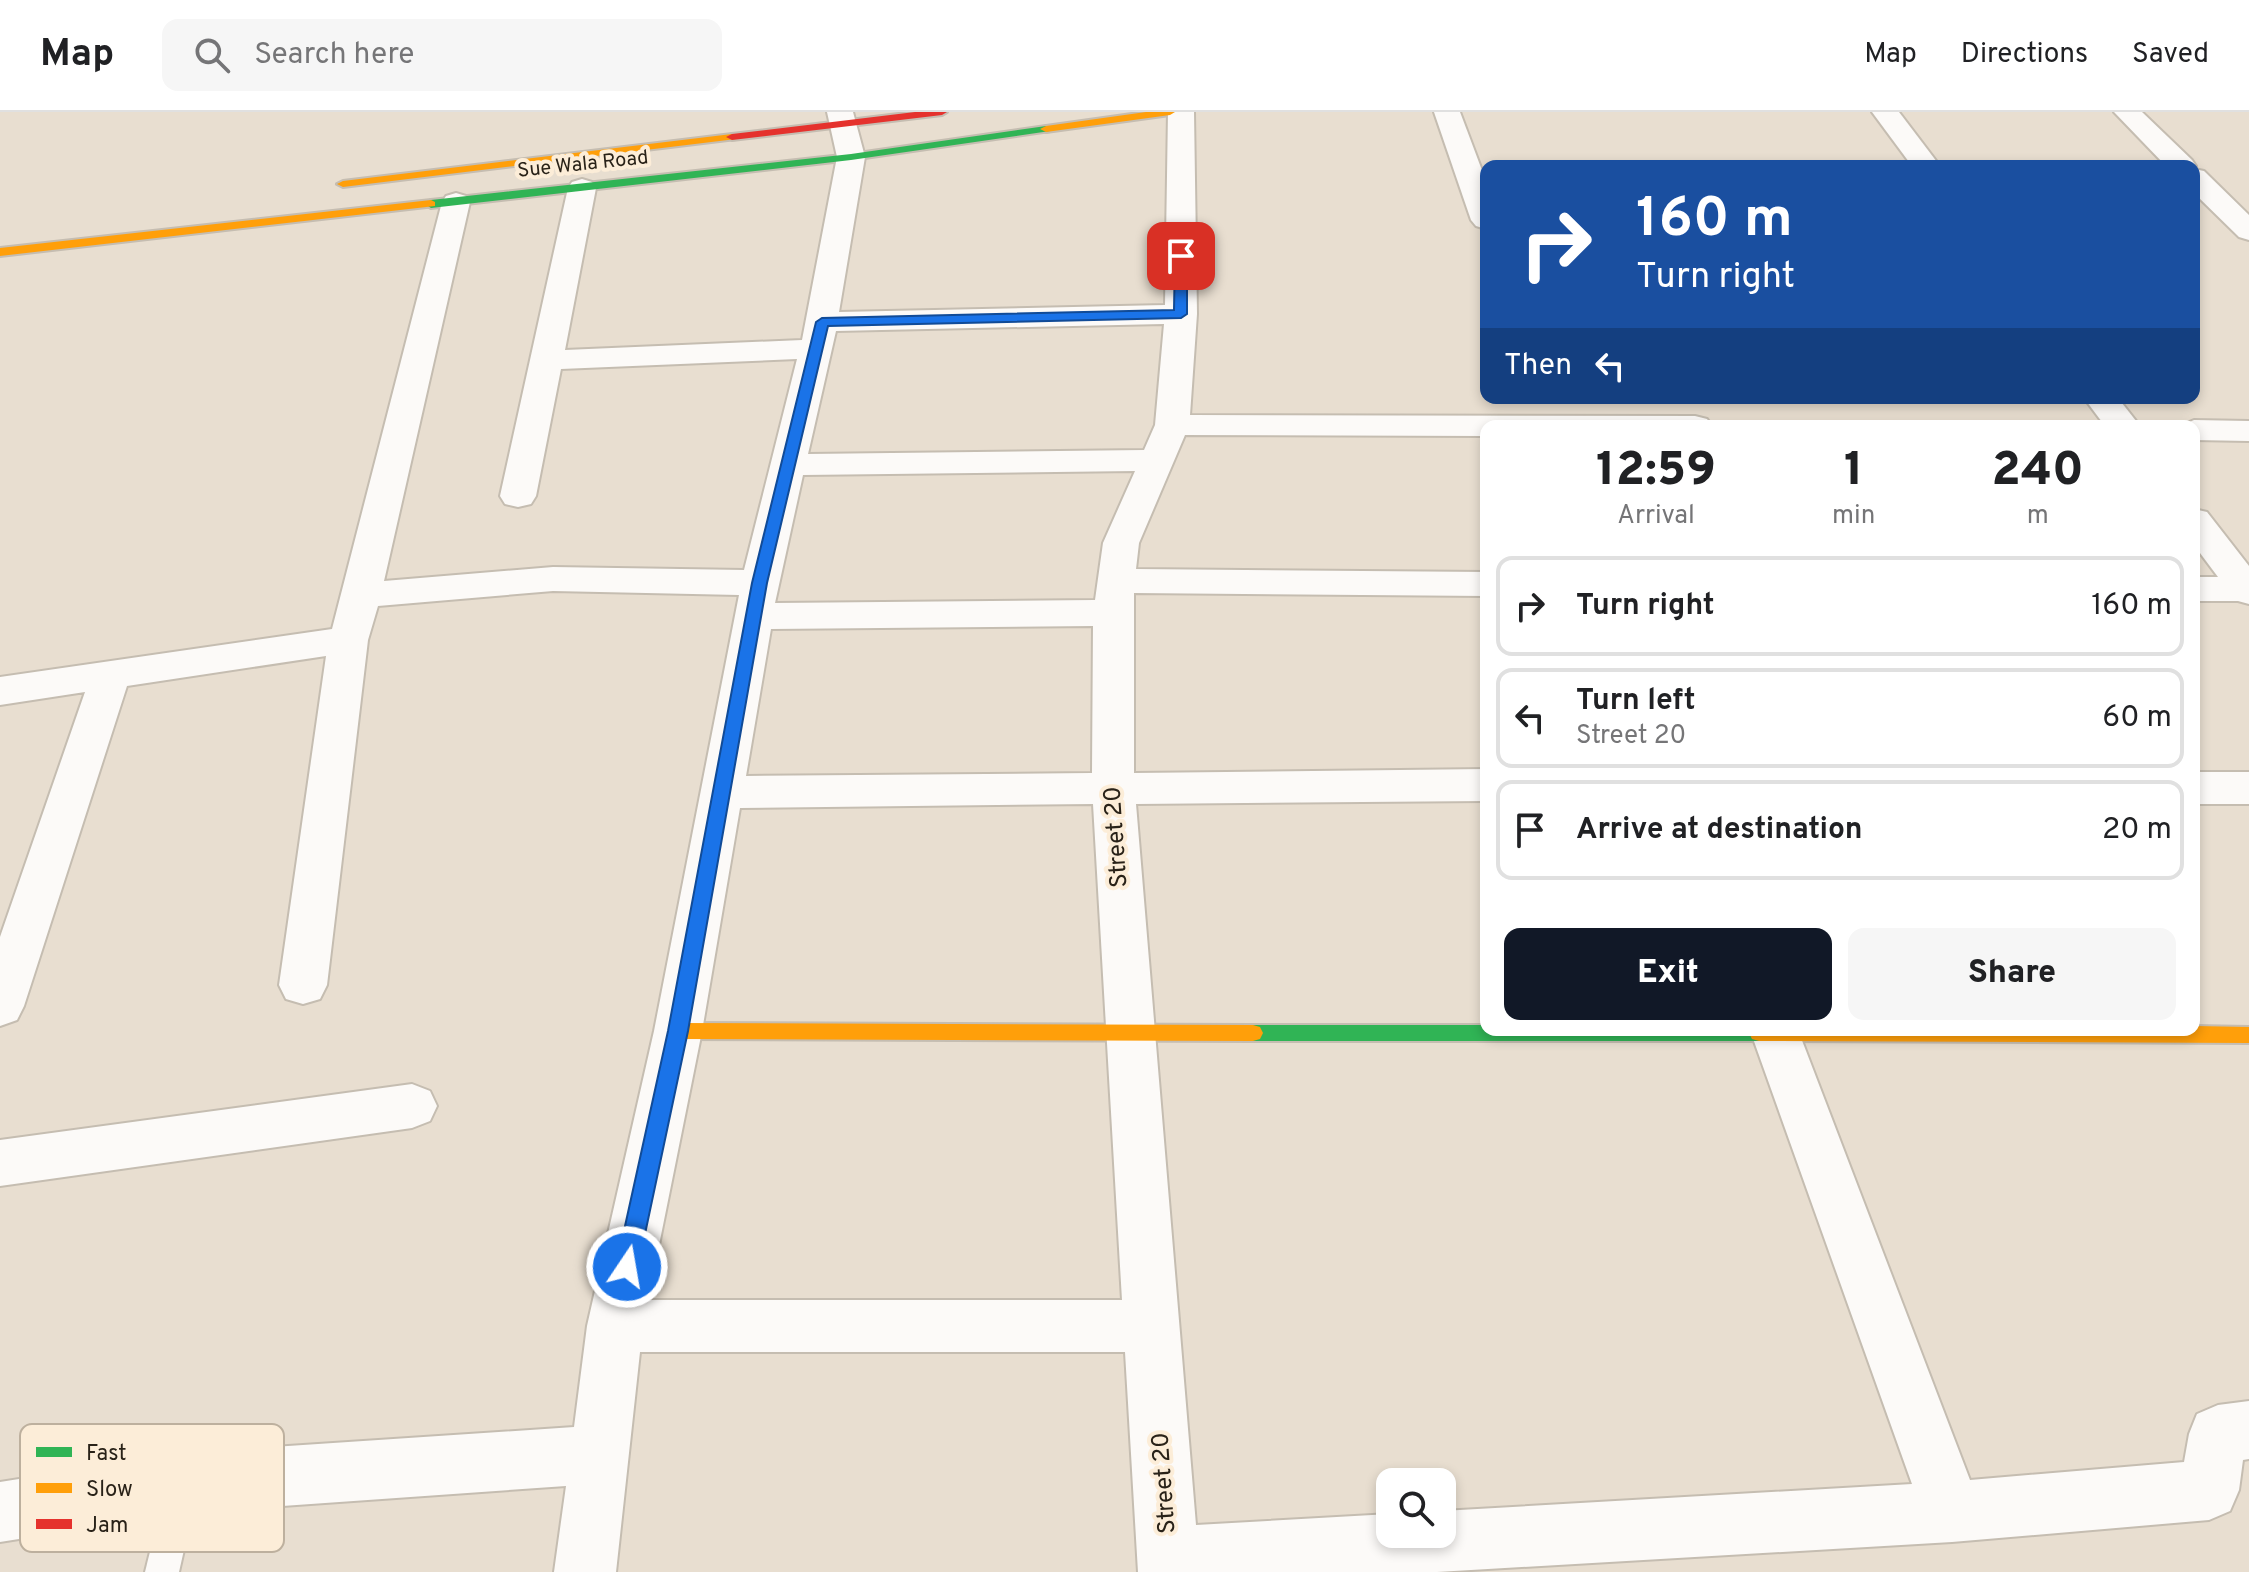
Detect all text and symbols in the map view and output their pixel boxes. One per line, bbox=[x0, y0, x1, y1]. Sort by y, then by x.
search box bbox=[162, 19, 722, 91]
text: Map bbox=[40, 31, 114, 80]
icon: search bbox=[190, 33, 234, 77]
text: Search here bbox=[254, 37, 414, 74]
text: Map bbox=[1864, 37, 1917, 73]
text: Directions bbox=[1961, 37, 2088, 73]
text: Saved bbox=[2132, 37, 2209, 73]
street label: Sue Wala Road bbox=[516, 145, 650, 185]
text: 160 m bbox=[1636, 186, 1793, 256]
icon: right bbox=[1504, 192, 1608, 296]
pin bbox=[1147, 222, 1215, 290]
icon: arrive bbox=[1159, 234, 1203, 278]
text: Turn right bbox=[1636, 255, 1795, 301]
icon: left bbox=[1588, 344, 1632, 388]
text: Then bbox=[1504, 348, 1572, 385]
text: 12:59 bbox=[1596, 442, 1716, 502]
text: 1 bbox=[1844, 442, 1864, 502]
text: 240 bbox=[1991, 442, 2084, 502]
text: Arrival bbox=[1617, 500, 1695, 533]
text: min bbox=[1832, 500, 1875, 533]
text: m bbox=[2027, 500, 2049, 533]
icon: right bbox=[1508, 584, 1552, 628]
text: Turn right bbox=[1576, 588, 1714, 625]
text: 160 m bbox=[2091, 588, 2172, 625]
text: Turn left bbox=[1576, 683, 1696, 720]
icon: left bbox=[1508, 696, 1552, 740]
text: 60 m bbox=[2102, 700, 2172, 737]
text: Street 20 bbox=[1576, 720, 1686, 753]
street label: Street 20 bbox=[1098, 785, 1136, 889]
icon: arrive bbox=[1508, 808, 1552, 852]
text: Arrive at destination bbox=[1576, 812, 1862, 849]
text: 20 m bbox=[2102, 812, 2172, 849]
button: Exit bbox=[1504, 928, 1832, 1020]
button: Share bbox=[1848, 928, 2176, 1020]
position arrow bbox=[585, 1225, 669, 1309]
legend bbox=[20, 1424, 284, 1552]
street label: Street 20 bbox=[1146, 1431, 1184, 1535]
text: Fast bbox=[86, 1441, 127, 1468]
map controls bbox=[1376, 1468, 1456, 1548]
button: search bbox=[1376, 1468, 1456, 1548]
text: Slow bbox=[86, 1477, 133, 1504]
text: Jam bbox=[86, 1513, 129, 1540]

